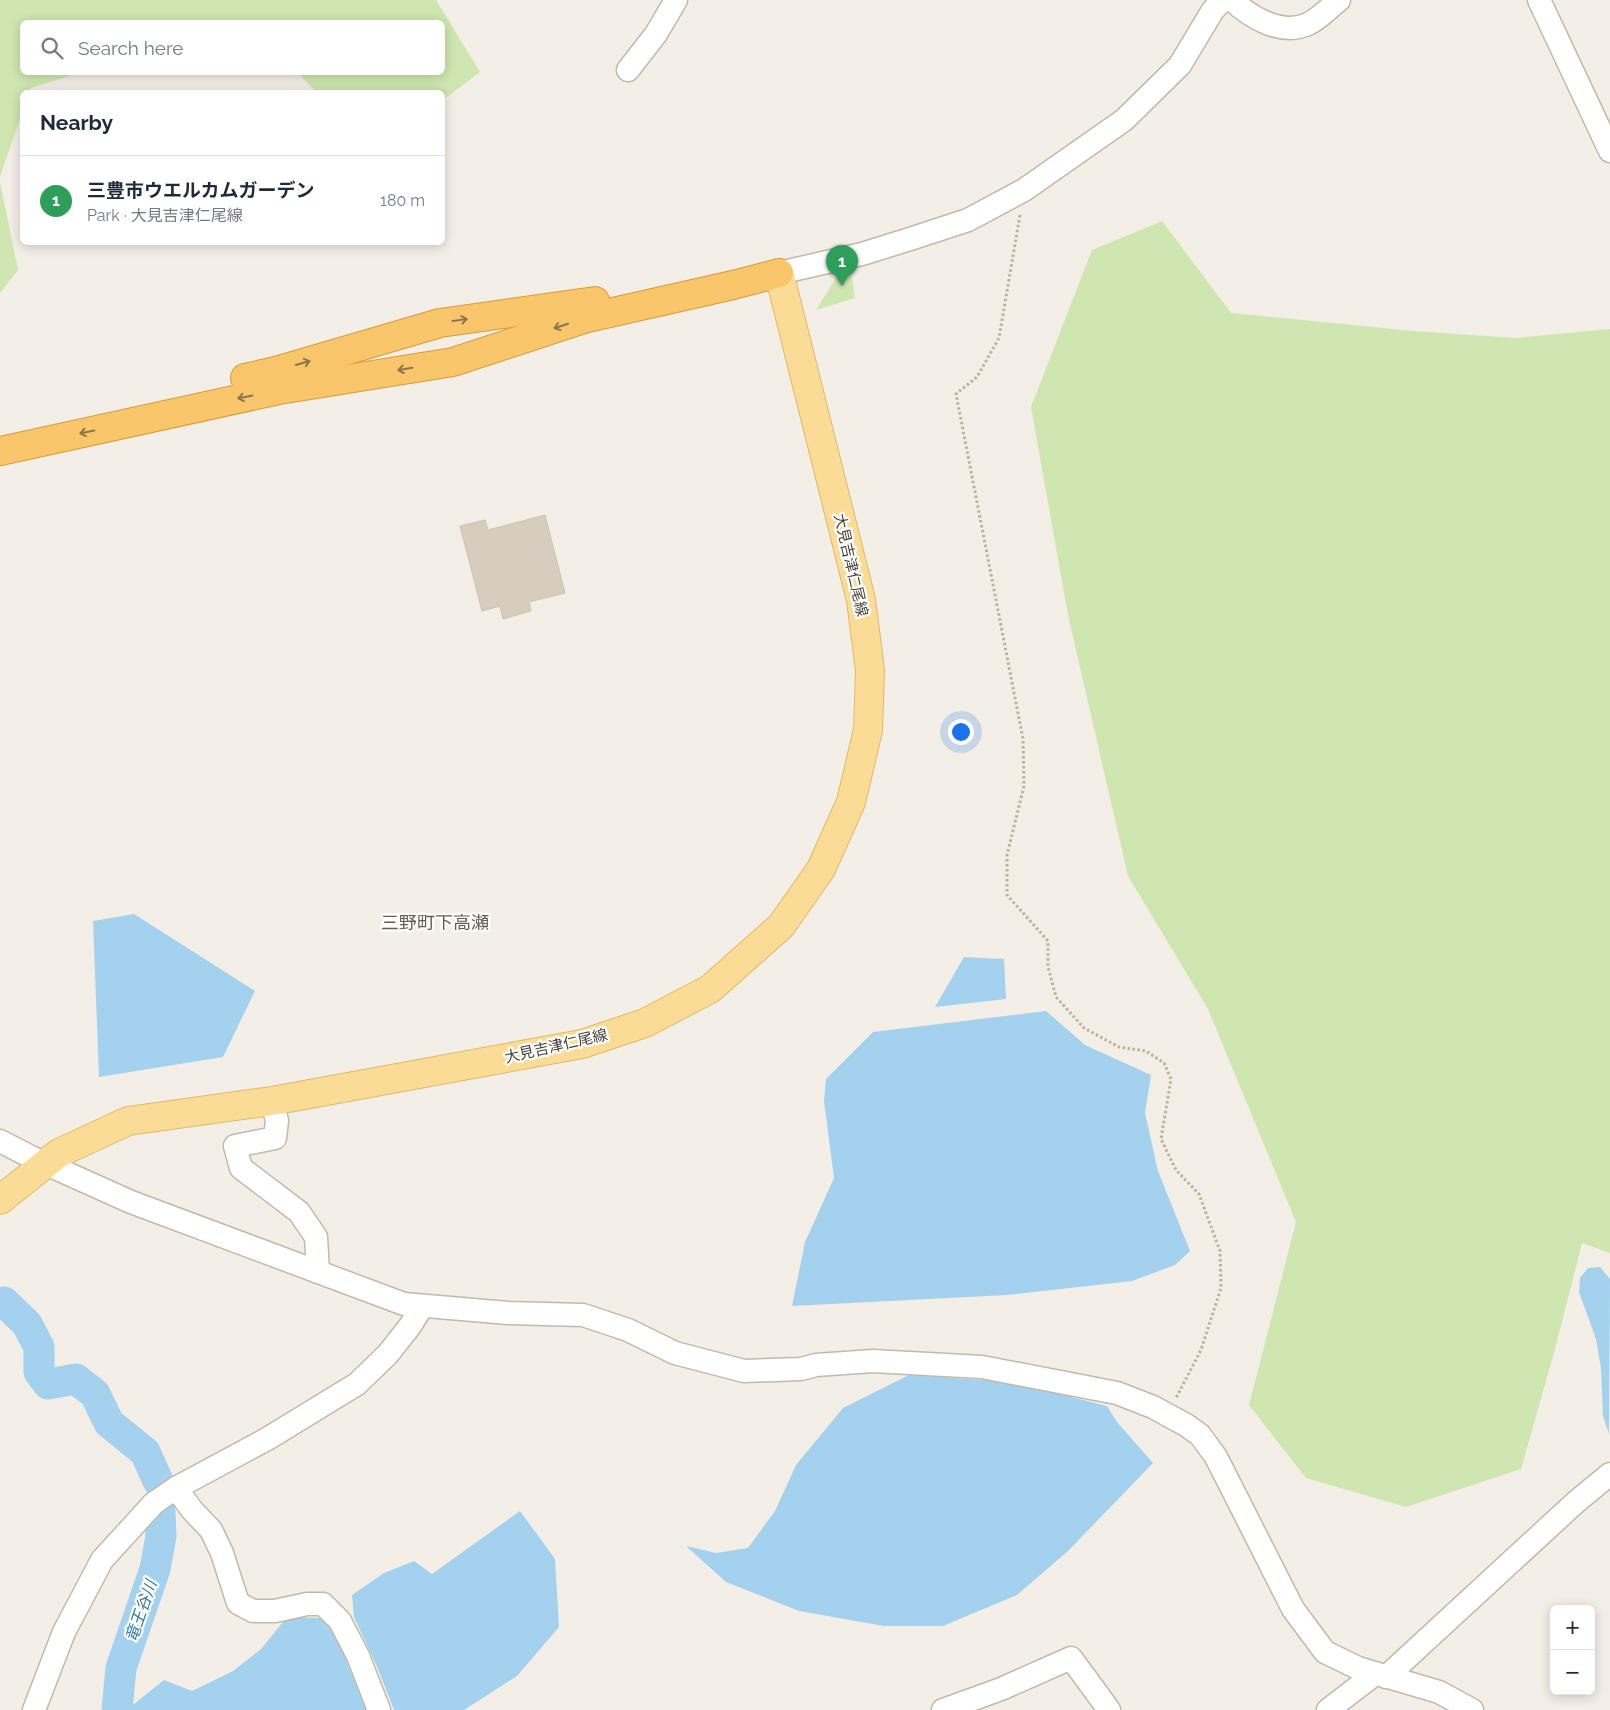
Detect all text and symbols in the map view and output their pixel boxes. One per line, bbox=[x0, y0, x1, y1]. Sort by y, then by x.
search box bbox=[20, 20, 445, 75]
icon: search bbox=[38, 34, 66, 62]
text: Search here bbox=[78, 37, 184, 59]
text: Nearby bbox=[40, 110, 113, 135]
text: 三豊市ウエルカムガーデン bbox=[87, 179, 314, 201]
text: 1 bbox=[52, 191, 60, 210]
text: 180 m bbox=[380, 191, 425, 210]
text: Park · 大見吉津仁尾線 bbox=[87, 206, 243, 225]
pin: 1 bbox=[826, 245, 858, 286]
one-way arrow bbox=[452, 315, 468, 325]
one-way arrow bbox=[554, 322, 570, 331]
one-way arrow bbox=[295, 358, 311, 368]
one-way arrow bbox=[398, 365, 414, 375]
one-way arrow bbox=[238, 393, 254, 402]
one-way arrow bbox=[79, 428, 95, 437]
street label: 大見吉津仁尾線 bbox=[830, 512, 872, 618]
your location bbox=[948, 719, 974, 745]
district label: 三野町下高瀬 bbox=[381, 912, 489, 933]
street label: 大見吉津仁尾線 bbox=[503, 1025, 609, 1067]
water label: 竜王谷川 bbox=[122, 1576, 161, 1644]
map controls bbox=[1550, 1605, 1595, 1695]
button: + bbox=[1550, 1605, 1595, 1650]
button: − bbox=[1550, 1650, 1595, 1695]

